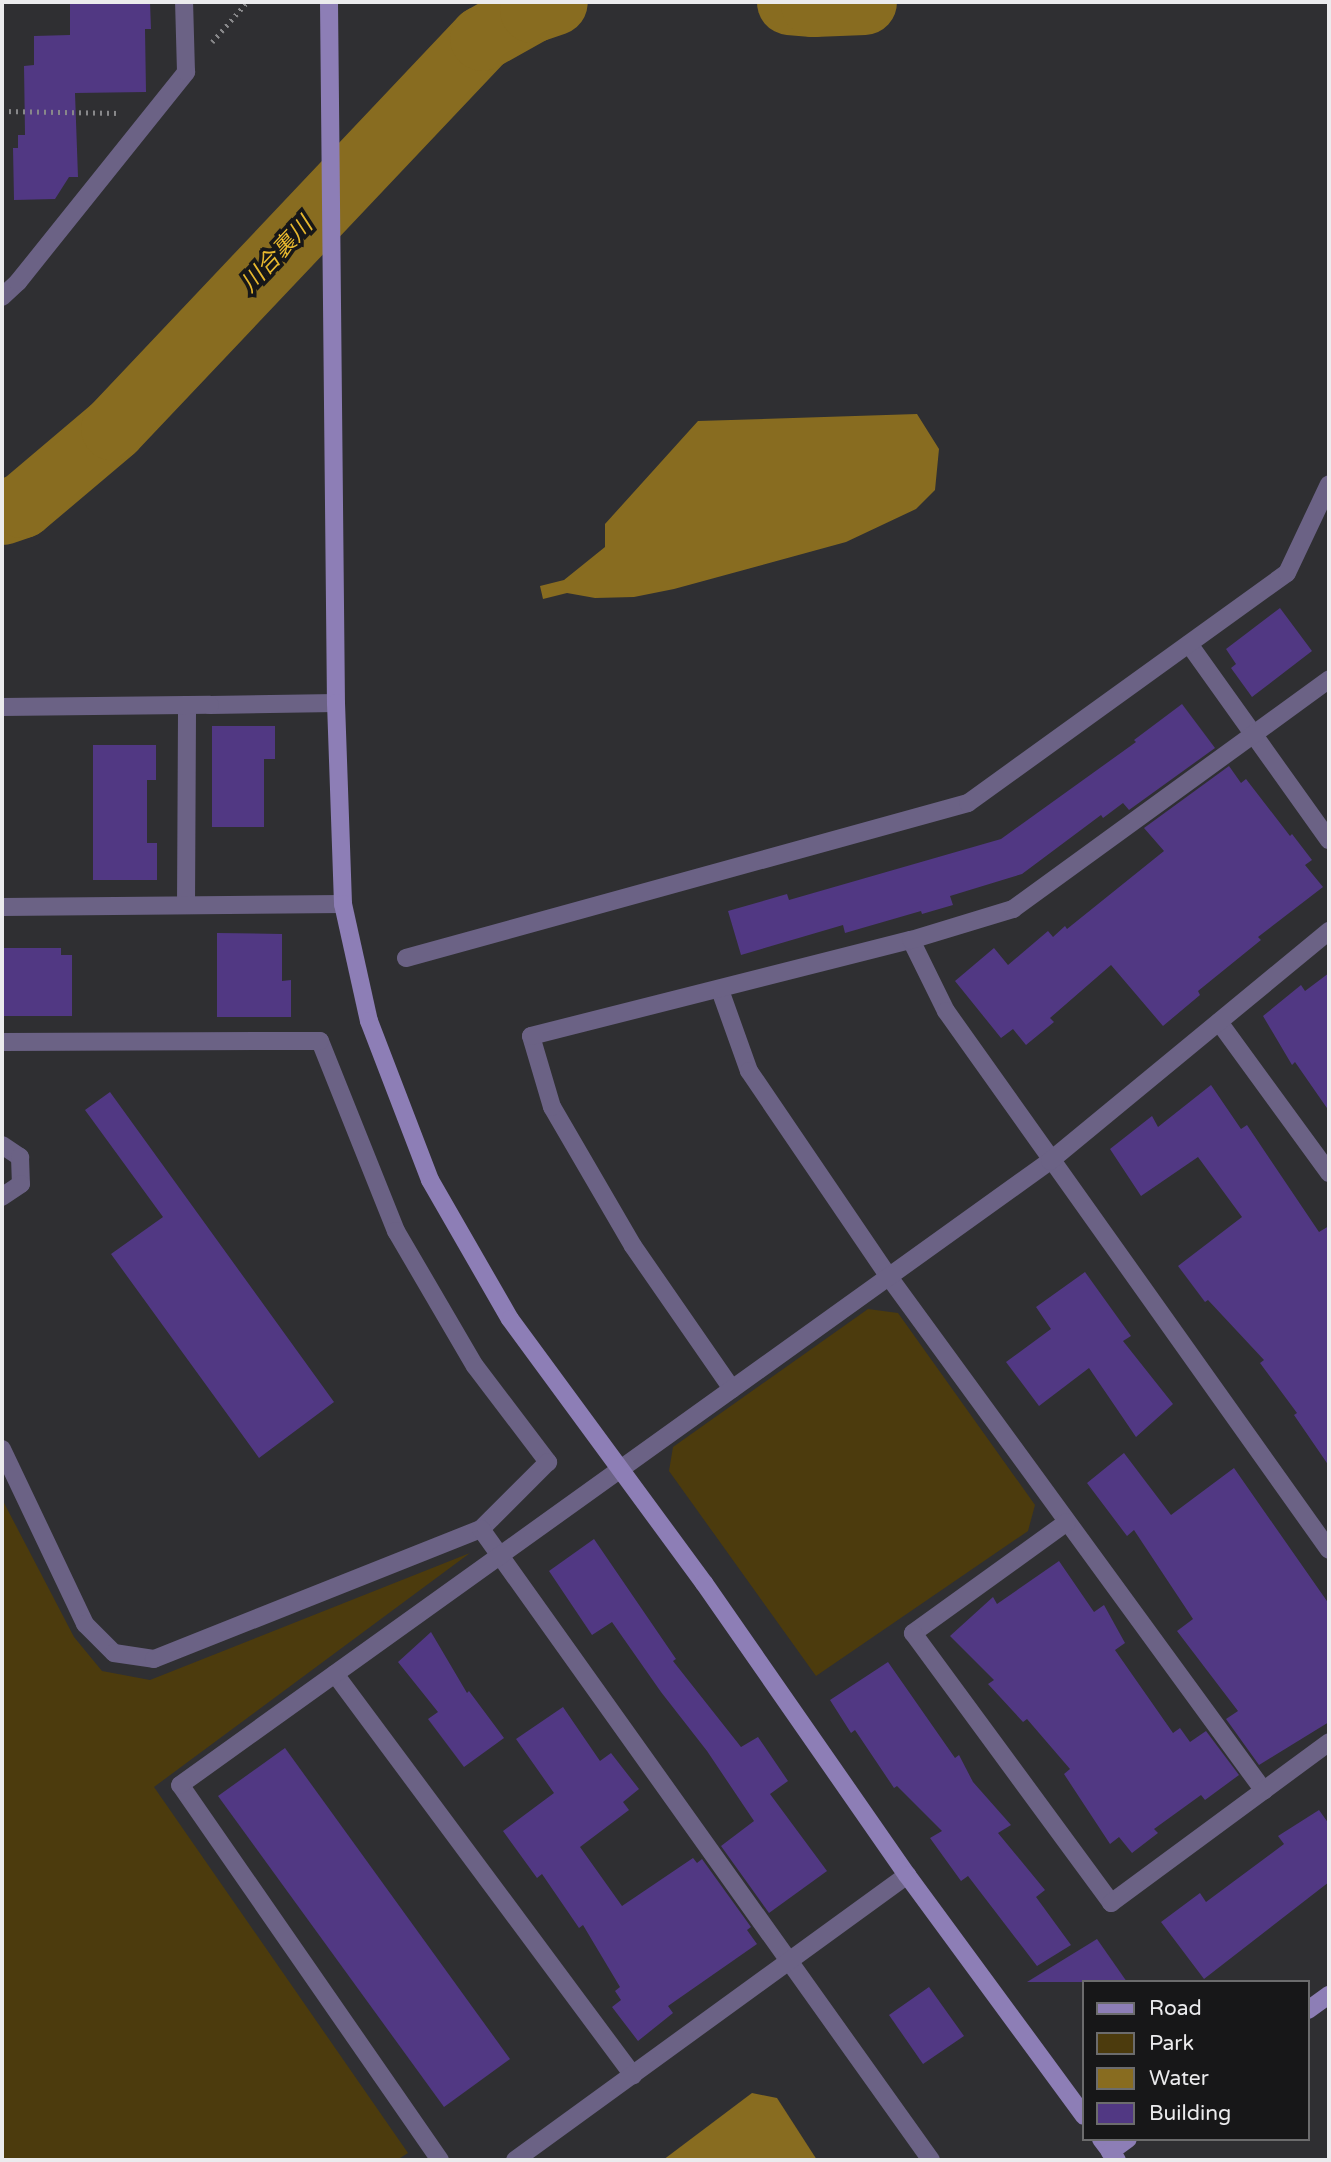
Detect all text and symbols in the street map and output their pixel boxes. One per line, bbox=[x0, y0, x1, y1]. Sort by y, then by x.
water label: 川合裏川 bbox=[236, 212, 318, 298]
legend bbox=[1082, 1980, 1310, 2141]
text: Road bbox=[1149, 1996, 1202, 2021]
text: Park bbox=[1149, 2031, 1194, 2056]
text: Water bbox=[1149, 2066, 1209, 2091]
text: Building bbox=[1149, 2101, 1231, 2126]

